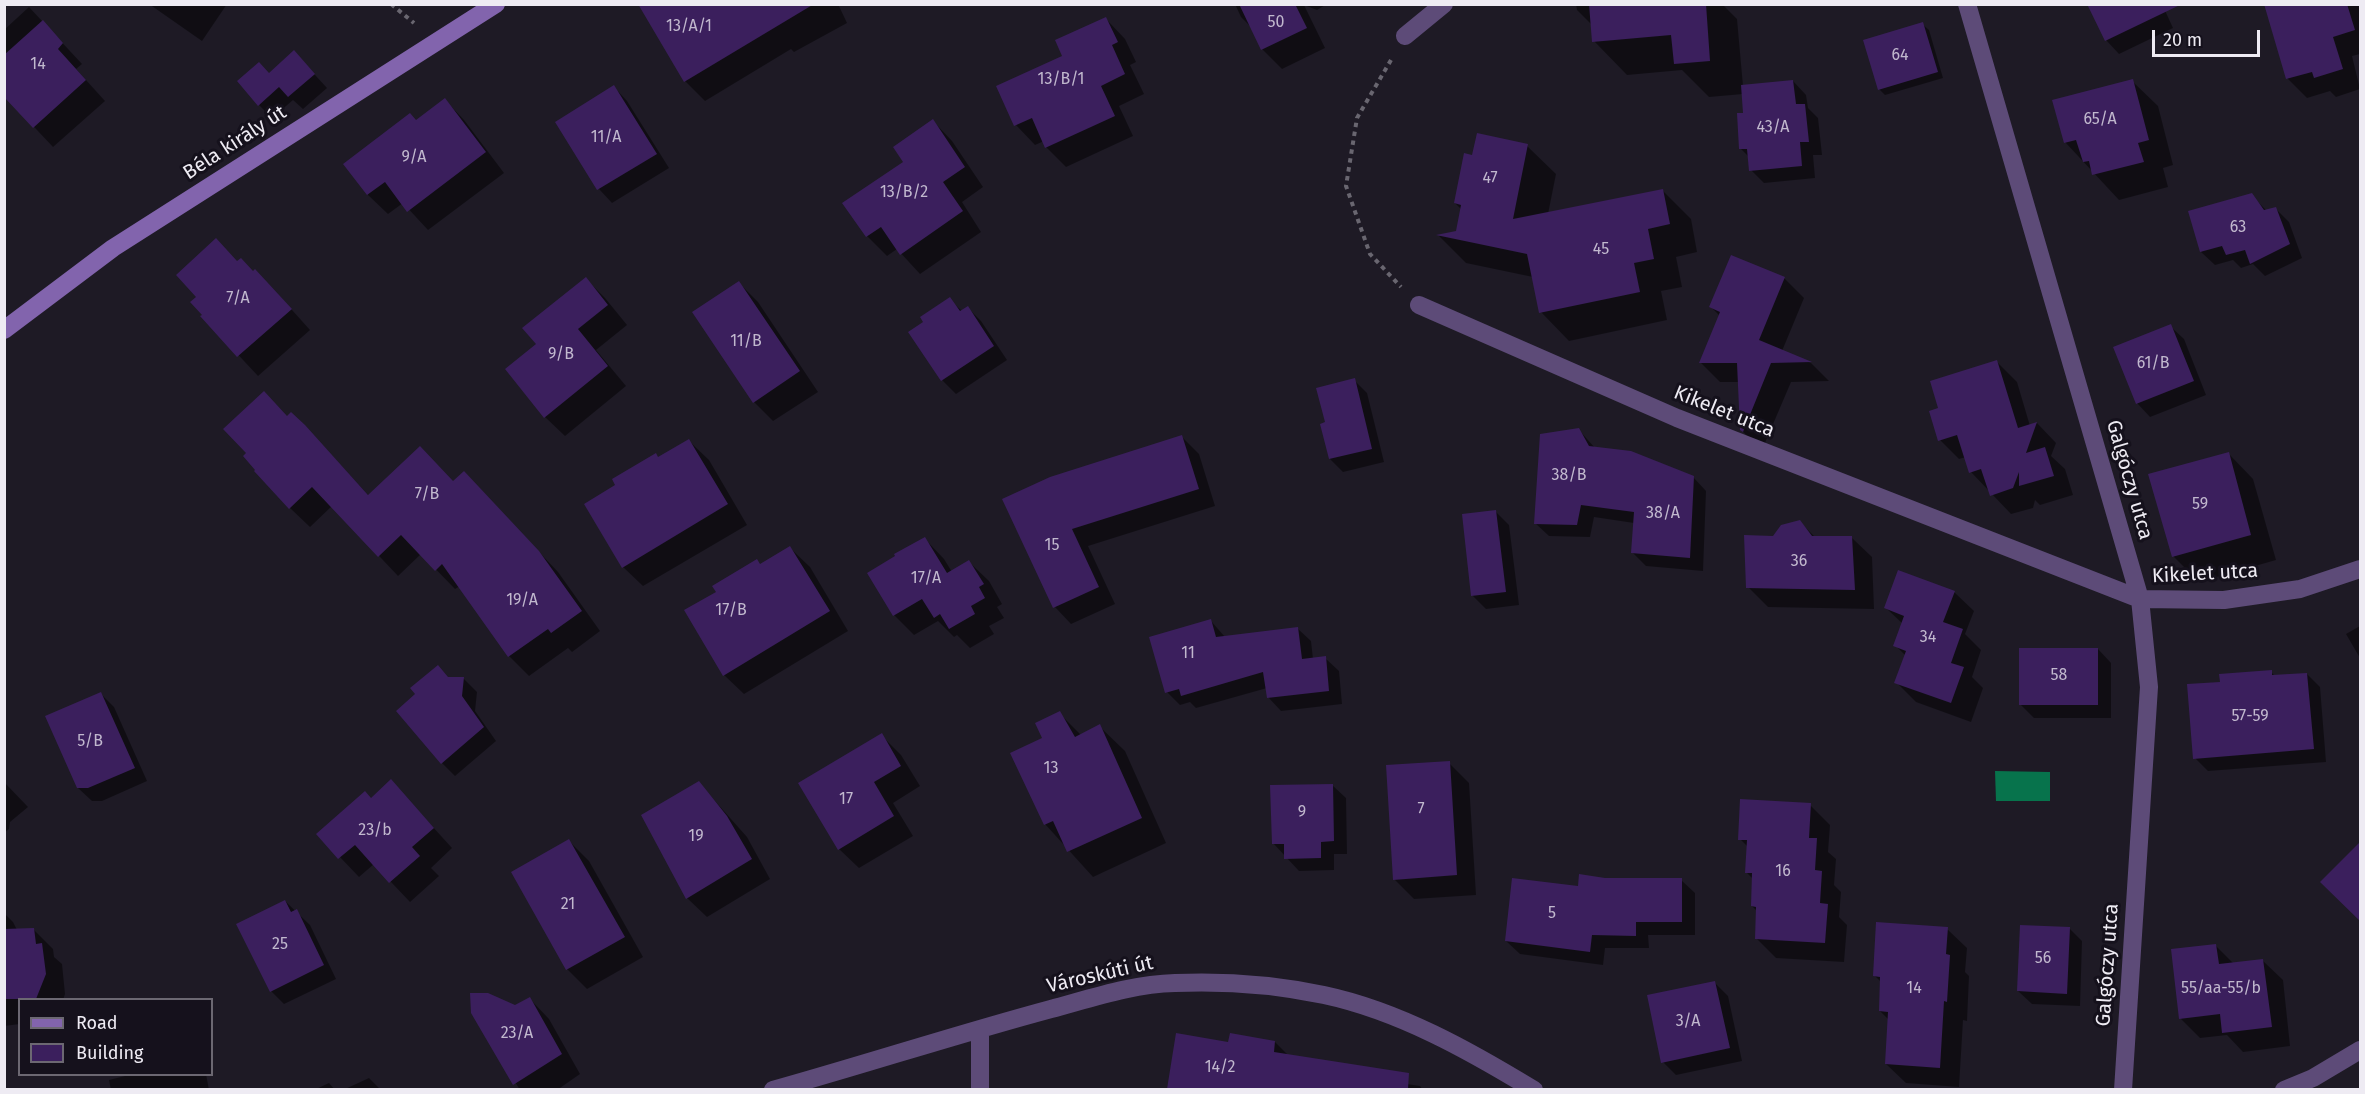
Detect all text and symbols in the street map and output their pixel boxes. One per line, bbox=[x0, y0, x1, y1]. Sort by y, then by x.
house number: 50 bbox=[1268, 13, 1284, 33]
house number: 13/A/1 bbox=[666, 17, 712, 37]
scale bar bbox=[2155, 18, 2263, 56]
text: 20 m bbox=[2163, 29, 2202, 51]
house number: 64 bbox=[1891, 46, 1909, 66]
house number: 14 bbox=[30, 55, 46, 75]
house number: 13/B/1 bbox=[1038, 70, 1084, 90]
street label: Béla király út bbox=[179, 101, 291, 185]
house number: 65/A bbox=[2083, 110, 2117, 130]
house number: 43/A bbox=[1757, 118, 1789, 138]
house number: 11/A bbox=[591, 128, 621, 148]
house number: 9/A bbox=[402, 148, 426, 168]
house number: 47 bbox=[1482, 169, 1498, 189]
house number: 13/B/2 bbox=[880, 183, 928, 203]
house number: 63 bbox=[2230, 218, 2246, 238]
house number: 45 bbox=[1593, 240, 1609, 260]
house number: 7/A bbox=[226, 289, 250, 309]
house number: 11/B bbox=[730, 332, 762, 352]
house number: 9/B bbox=[548, 345, 574, 365]
house number: 61/B bbox=[2137, 354, 2169, 374]
street label: Kikelet utca bbox=[1670, 381, 1778, 443]
street label: Galgóczy utca bbox=[2100, 417, 2158, 543]
house number: 38/B bbox=[1552, 466, 1586, 486]
house number: 7/B bbox=[415, 485, 439, 505]
house number: 59 bbox=[2192, 495, 2208, 515]
house number: 38/A bbox=[1646, 504, 1680, 524]
house number: 15 bbox=[1045, 536, 1059, 556]
house number: 36 bbox=[1791, 552, 1807, 572]
street label: Kikelet utca bbox=[2151, 559, 2259, 589]
house number: 17/A bbox=[911, 569, 941, 589]
house number: 19/A bbox=[506, 591, 538, 611]
house number: 17/B bbox=[715, 601, 747, 621]
house number: 34 bbox=[1920, 628, 1936, 648]
house number: 11 bbox=[1181, 644, 1195, 664]
house number: 58 bbox=[2051, 666, 2067, 686]
house number: 57-59 bbox=[2231, 707, 2269, 727]
house number: 5/B bbox=[77, 732, 103, 752]
house number: 13 bbox=[1044, 759, 1058, 779]
house number: 17 bbox=[839, 790, 853, 810]
house number: 7 bbox=[1417, 800, 1425, 820]
house number: 9 bbox=[1298, 803, 1306, 823]
house number: 23/b bbox=[358, 821, 392, 841]
house number: 19 bbox=[688, 827, 704, 847]
house number: 16 bbox=[1775, 862, 1791, 882]
house number: 21 bbox=[561, 895, 575, 915]
street label: Galgóczy utca bbox=[2092, 903, 2124, 1027]
house number: 5 bbox=[1548, 904, 1556, 924]
house number: 25 bbox=[272, 935, 288, 955]
house number: 56 bbox=[2035, 949, 2051, 969]
street label: Városkúti út bbox=[1045, 951, 1155, 999]
house number: 14 bbox=[1906, 979, 1922, 999]
house number: 55/aa-55/b bbox=[2181, 979, 2261, 999]
legend bbox=[18, 998, 213, 1076]
text: Road bbox=[76, 1012, 118, 1034]
house number: 3/A bbox=[1676, 1012, 1700, 1032]
house number: 23/A bbox=[501, 1024, 533, 1044]
text: Building bbox=[76, 1042, 143, 1064]
house number: 14/2 bbox=[1205, 1058, 1235, 1078]

